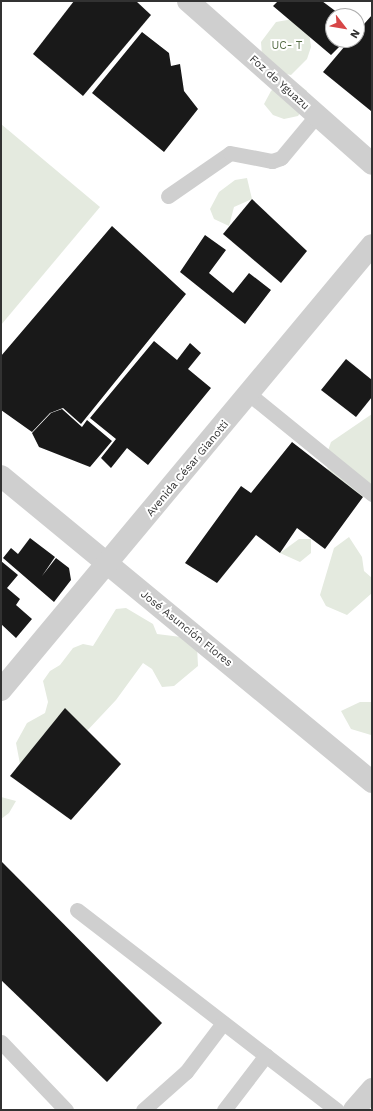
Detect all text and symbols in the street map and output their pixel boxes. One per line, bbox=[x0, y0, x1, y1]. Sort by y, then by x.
north arrow bbox=[325, 8, 365, 48]
text: N bbox=[347, 27, 363, 41]
park label: UC- T bbox=[271, 39, 303, 53]
street label: Foz de Yguazu bbox=[246, 53, 312, 113]
street label: Avenida César Gianotti bbox=[144, 418, 232, 520]
street label: José Asunción Flores bbox=[137, 588, 235, 670]

